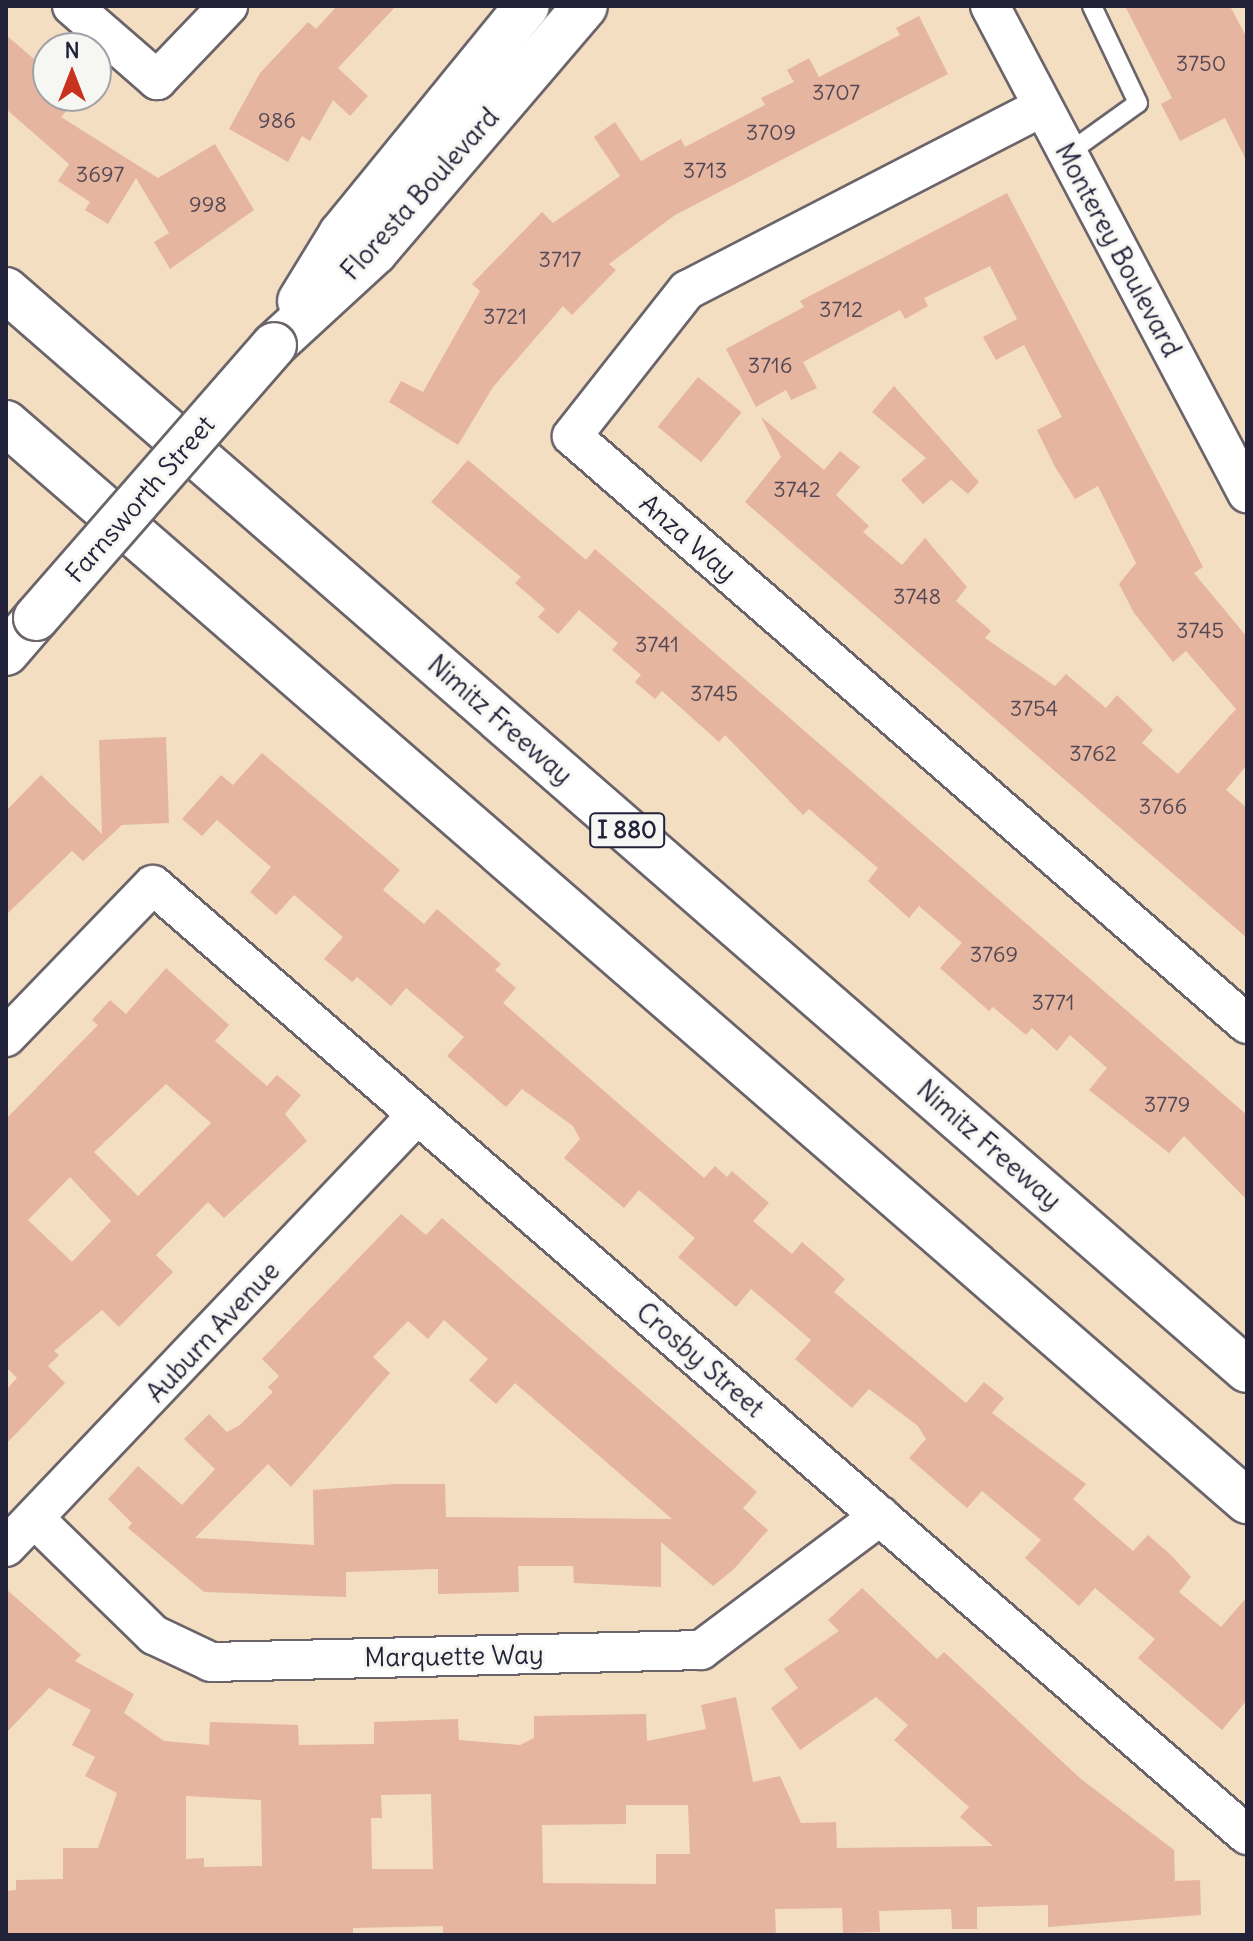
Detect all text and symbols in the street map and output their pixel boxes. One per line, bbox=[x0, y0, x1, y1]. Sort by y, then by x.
north arrow bbox=[32, 32, 112, 112]
text: N bbox=[64, 36, 80, 64]
house number: 3750 bbox=[1176, 51, 1226, 77]
house number: 3707 bbox=[812, 80, 860, 106]
street label: Floresta Boulevard bbox=[335, 102, 505, 286]
house number: 986 bbox=[258, 108, 296, 134]
house number: 3709 bbox=[746, 120, 796, 146]
street label: Monterey Boulevard bbox=[1049, 138, 1187, 362]
house number: 3713 bbox=[683, 158, 727, 184]
house number: 3697 bbox=[76, 162, 124, 188]
house number: 998 bbox=[189, 192, 227, 218]
house number: 3717 bbox=[539, 247, 581, 273]
house number: 3712 bbox=[819, 297, 863, 323]
house number: 3721 bbox=[483, 304, 527, 330]
house number: 3716 bbox=[748, 353, 792, 379]
street label: Farnsworth Street bbox=[59, 409, 221, 589]
house number: 3742 bbox=[773, 477, 821, 503]
street label: Anza Way bbox=[634, 488, 742, 588]
house number: 3748 bbox=[893, 584, 941, 610]
house number: 3745 bbox=[1176, 618, 1224, 644]
house number: 3741 bbox=[635, 632, 679, 658]
street label: Nimitz Freeway bbox=[421, 649, 579, 791]
house number: 3745 bbox=[690, 681, 738, 707]
house number: 3754 bbox=[1010, 696, 1058, 722]
house number: 3762 bbox=[1069, 741, 1117, 767]
house number: 3766 bbox=[1139, 794, 1187, 820]
road number: I 880 bbox=[589, 810, 665, 850]
house number: 3769 bbox=[970, 942, 1018, 968]
house number: 3771 bbox=[1032, 990, 1074, 1016]
street label: Nimitz Freeway bbox=[910, 1074, 1068, 1216]
house number: 3779 bbox=[1144, 1092, 1190, 1118]
street label: Auburn Avenue bbox=[140, 1255, 286, 1409]
street label: Crosby Street bbox=[630, 1296, 770, 1424]
street label: Marquette Way bbox=[364, 1639, 544, 1673]

